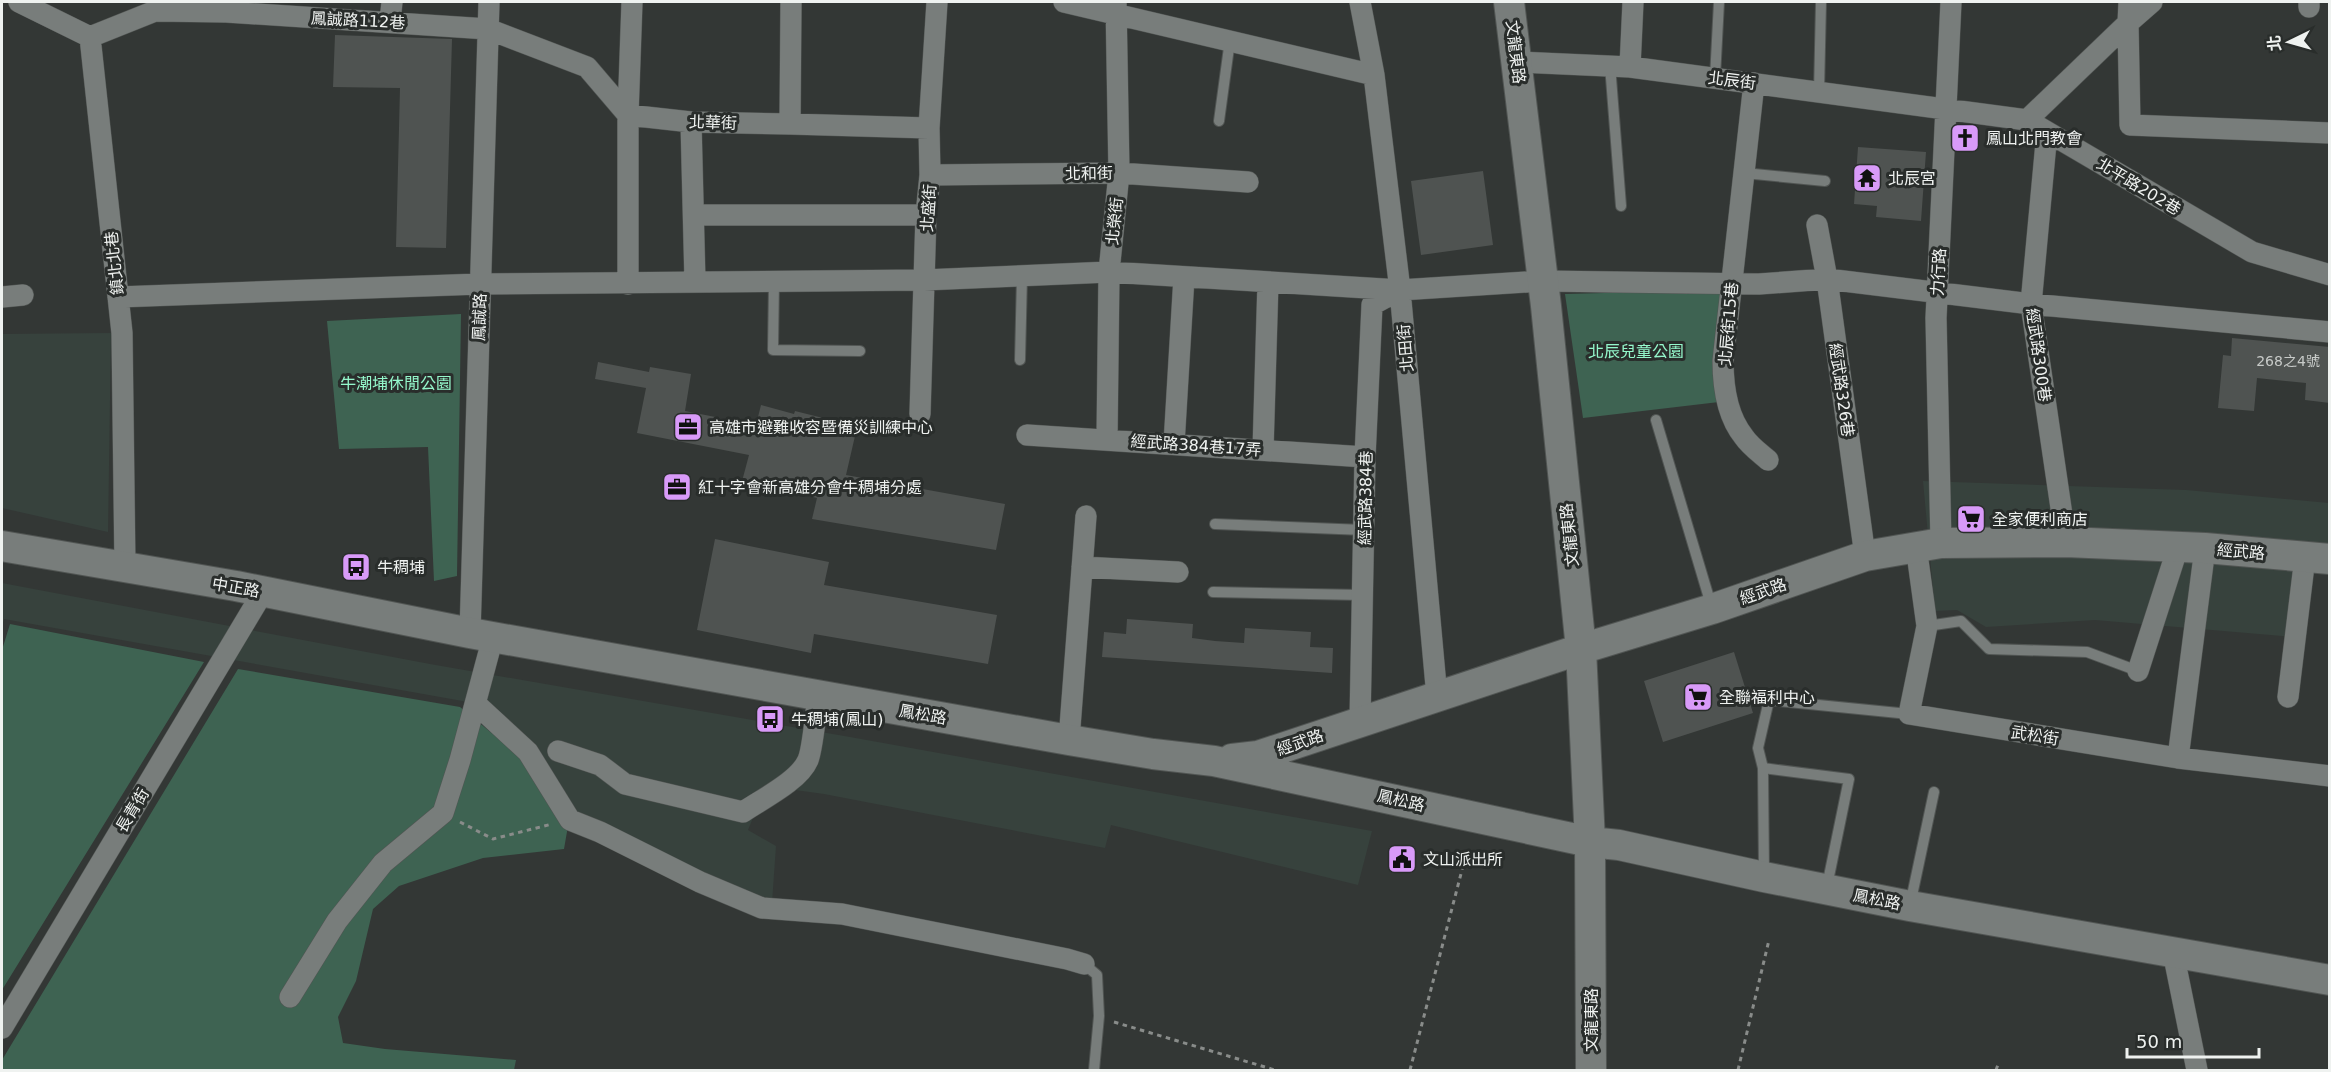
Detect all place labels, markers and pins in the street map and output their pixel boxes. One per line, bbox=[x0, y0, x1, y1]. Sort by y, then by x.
church icon: 鳳山北門教會 bbox=[1949, 122, 1981, 154]
place label: 鳳山北門教會 bbox=[1986, 129, 2082, 148]
temple icon: 北辰宮 bbox=[1851, 162, 1883, 194]
place label: 北辰宮 bbox=[1888, 169, 1936, 188]
office icon: 高雄市避難收容暨備災訓練中心 bbox=[672, 411, 704, 443]
place label: 高雄市避難收容暨備災訓練中心 bbox=[709, 418, 933, 437]
office icon: 紅十字會新高雄分會牛稠埔分處 bbox=[661, 471, 693, 503]
place label: 紅十字會新高雄分會牛稠埔分處 bbox=[698, 478, 922, 497]
supermarket icon: 全家便利商店 bbox=[1955, 503, 1987, 535]
place label: 全家便利商店 bbox=[1992, 510, 2088, 529]
bus stop icon: 牛稠埔 bbox=[340, 551, 372, 583]
place label: 牛稠埔 bbox=[377, 558, 425, 577]
supermarket icon: 全聯福利中心 bbox=[1682, 681, 1714, 713]
place label: 全聯福利中心 bbox=[1719, 688, 1815, 707]
bus stop icon: 牛稠埔(鳳山) bbox=[754, 703, 786, 735]
place label: 牛稠埔(鳳山) bbox=[791, 710, 884, 729]
public building icon: 文山派出所 bbox=[1386, 843, 1418, 875]
place label: 文山派出所 bbox=[1423, 850, 1503, 869]

